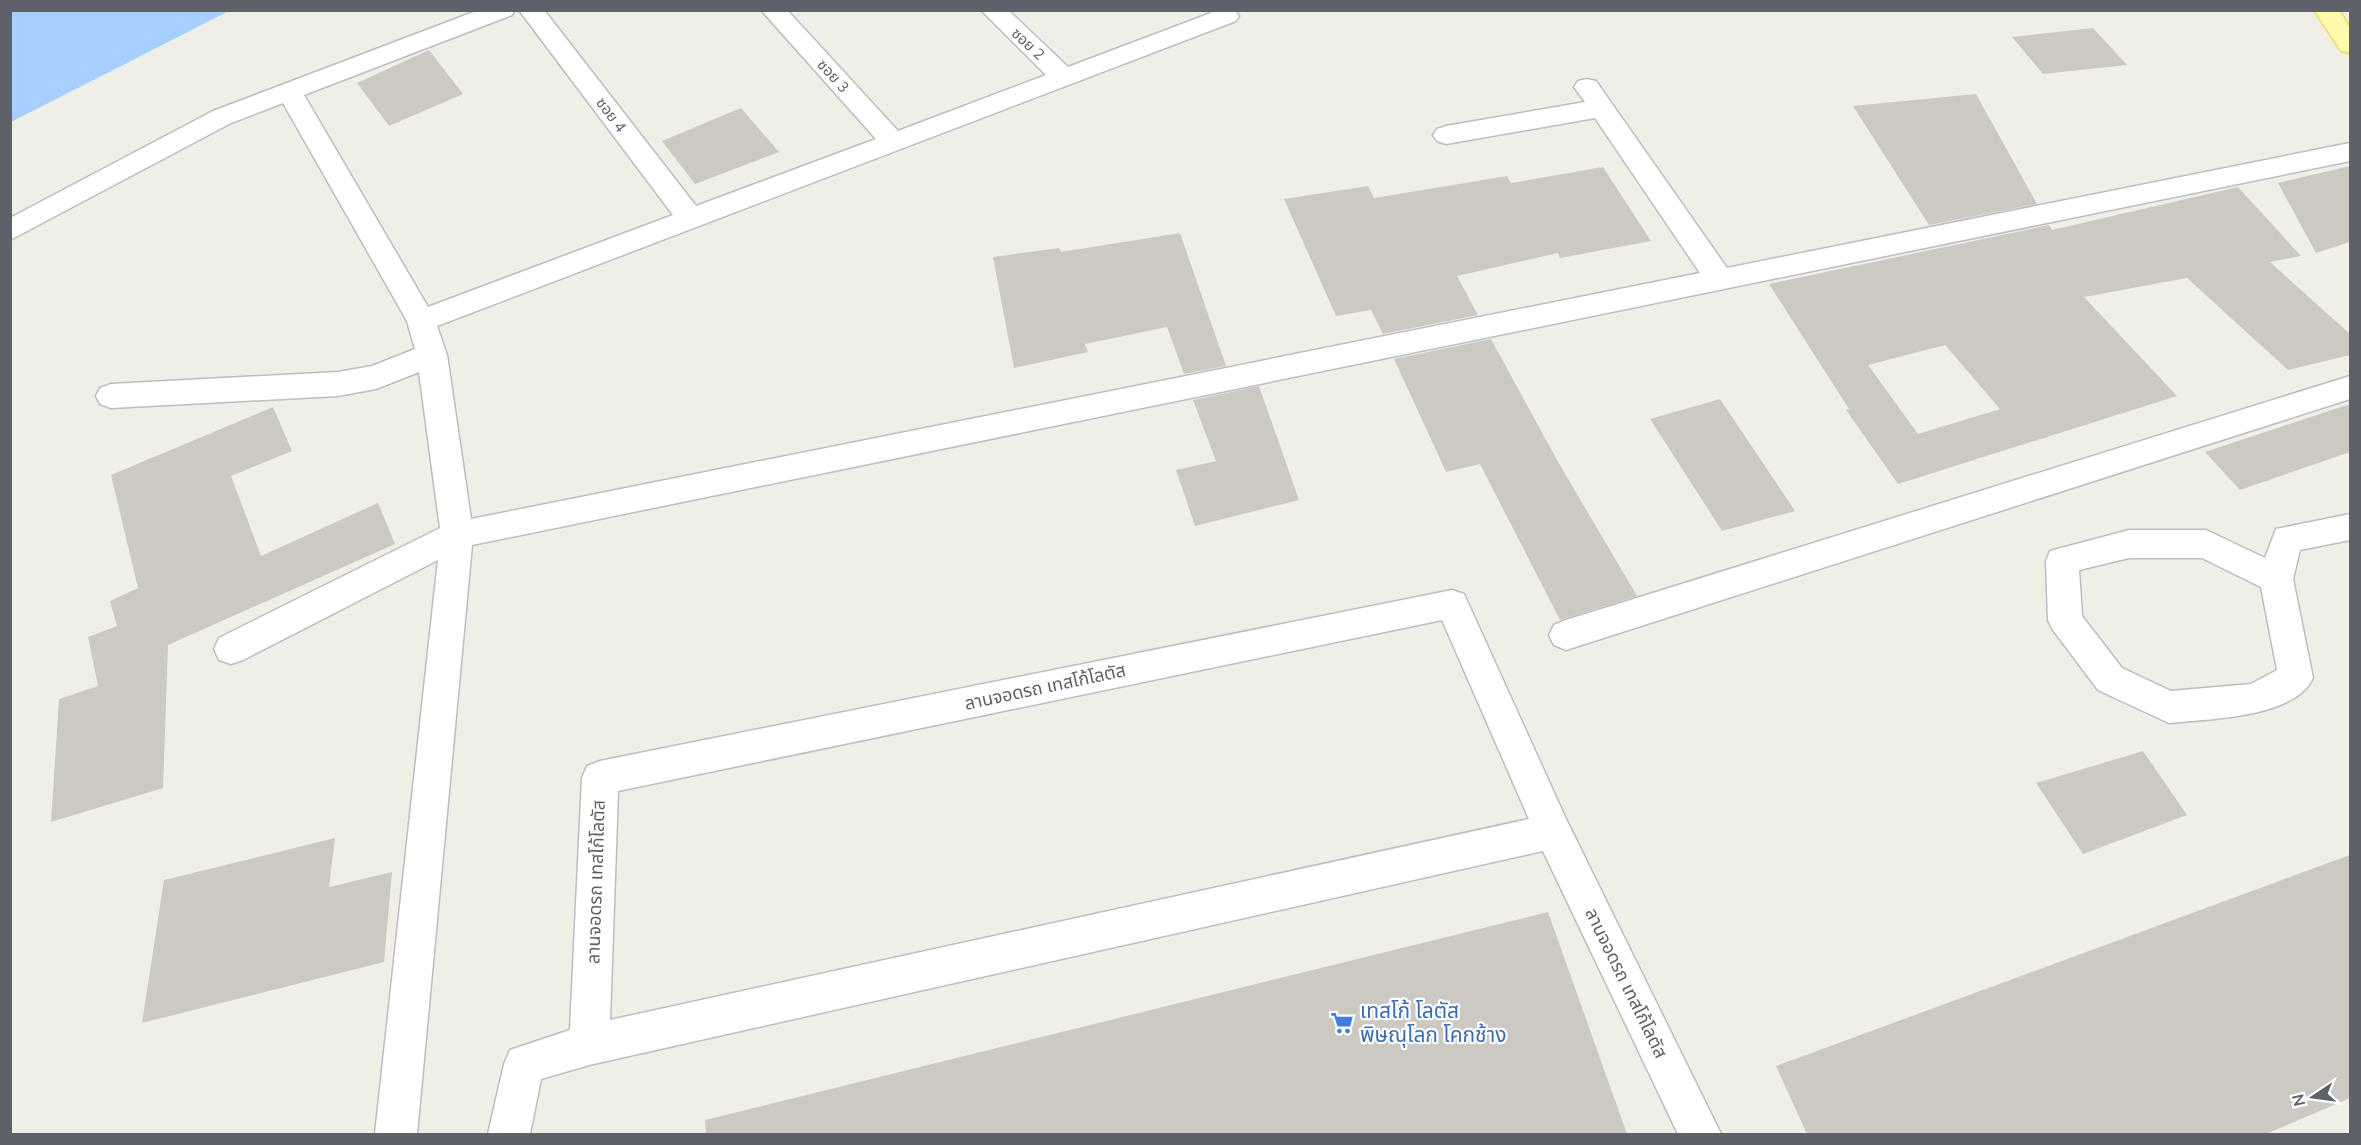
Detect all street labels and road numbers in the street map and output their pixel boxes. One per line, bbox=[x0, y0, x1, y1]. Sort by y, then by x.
street label: ซอย 2 bbox=[1007, 23, 1049, 65]
street label: ซอย 3 bbox=[813, 55, 853, 97]
street label: ซอย 4 bbox=[591, 94, 631, 136]
street label: ลานจอดรถ เทสโก้โลตัส bbox=[962, 658, 1128, 716]
street label: ลานจอดรถ เทสโก้โลตัส bbox=[581, 800, 611, 964]
street label: ลานจอดรถ เทสโก้โลตัส bbox=[1579, 904, 1673, 1062]

